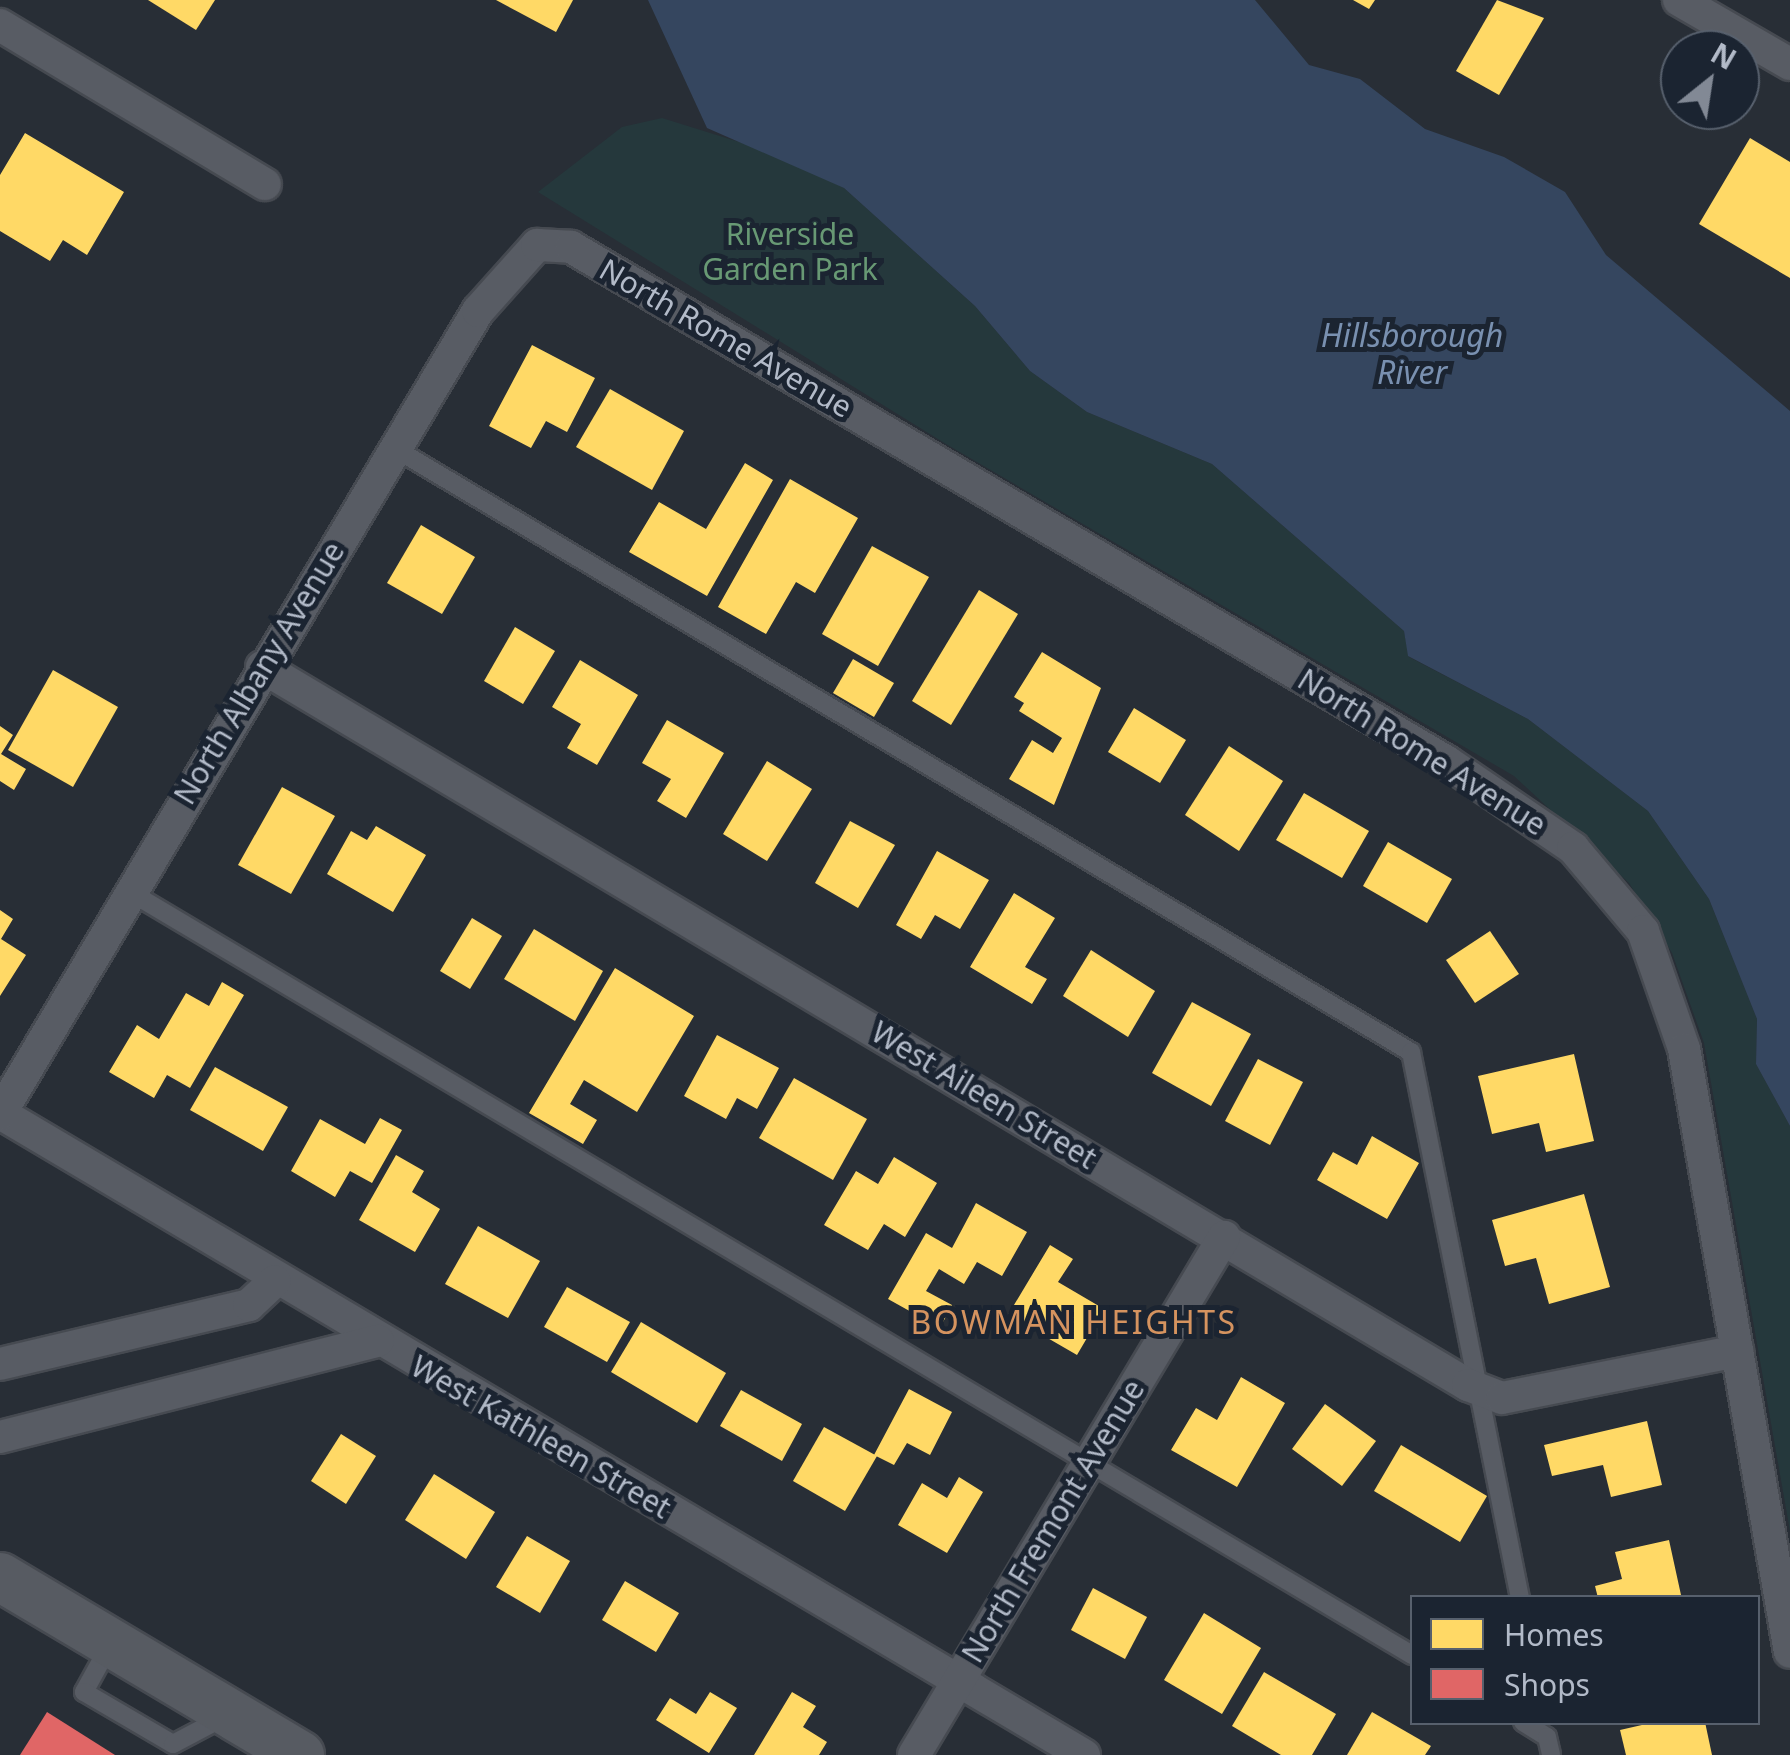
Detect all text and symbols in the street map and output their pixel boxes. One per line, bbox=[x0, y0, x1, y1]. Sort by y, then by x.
north arrow bbox=[1660, 30, 1760, 130]
text: N bbox=[1705, 34, 1743, 78]
park label: Riverside Garden Park bbox=[702, 216, 878, 286]
street label: North Rome Avenue bbox=[593, 251, 859, 425]
water label: Hillsborough River bbox=[1321, 317, 1503, 392]
street label: North Albany Avenue bbox=[166, 535, 352, 811]
street label: North Rome Avenue bbox=[1291, 661, 1553, 843]
street label: West Aileen Street bbox=[865, 1014, 1103, 1176]
district label: BOWMAN HEIGHTS bbox=[910, 1303, 1238, 1341]
street label: West Kathleen Street bbox=[405, 1348, 677, 1526]
street label: North Fremont Avenue bbox=[954, 1373, 1152, 1669]
legend bbox=[1410, 1595, 1760, 1725]
text: Homes bbox=[1504, 1614, 1604, 1655]
text: Shops bbox=[1504, 1664, 1590, 1705]

